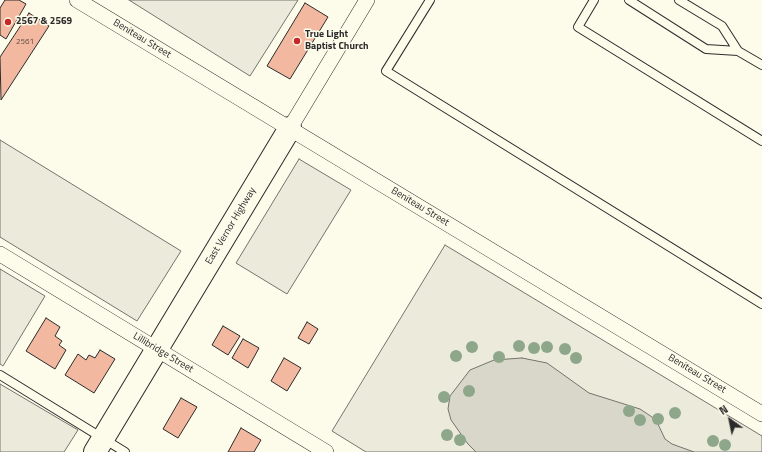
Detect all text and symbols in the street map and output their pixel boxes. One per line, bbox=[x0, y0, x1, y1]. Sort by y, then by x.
place label: 2567 & 2569 bbox=[16, 16, 72, 28]
marker: 2567 & 2569 bbox=[3, 17, 13, 27]
street label: Beniteau Street bbox=[111, 17, 173, 61]
place label: True Light Baptist Church bbox=[305, 29, 369, 52]
marker: True Light Baptist Church bbox=[292, 36, 302, 46]
house number: 2561 bbox=[16, 37, 34, 47]
street label: East Vernor Highway bbox=[203, 185, 259, 267]
street label: Beniteau Street bbox=[389, 185, 451, 229]
street label: Lillibridge Street bbox=[131, 330, 195, 376]
street label: Beniteau Street bbox=[666, 352, 728, 396]
north arrow bbox=[710, 400, 750, 440]
text: N bbox=[716, 401, 731, 419]

